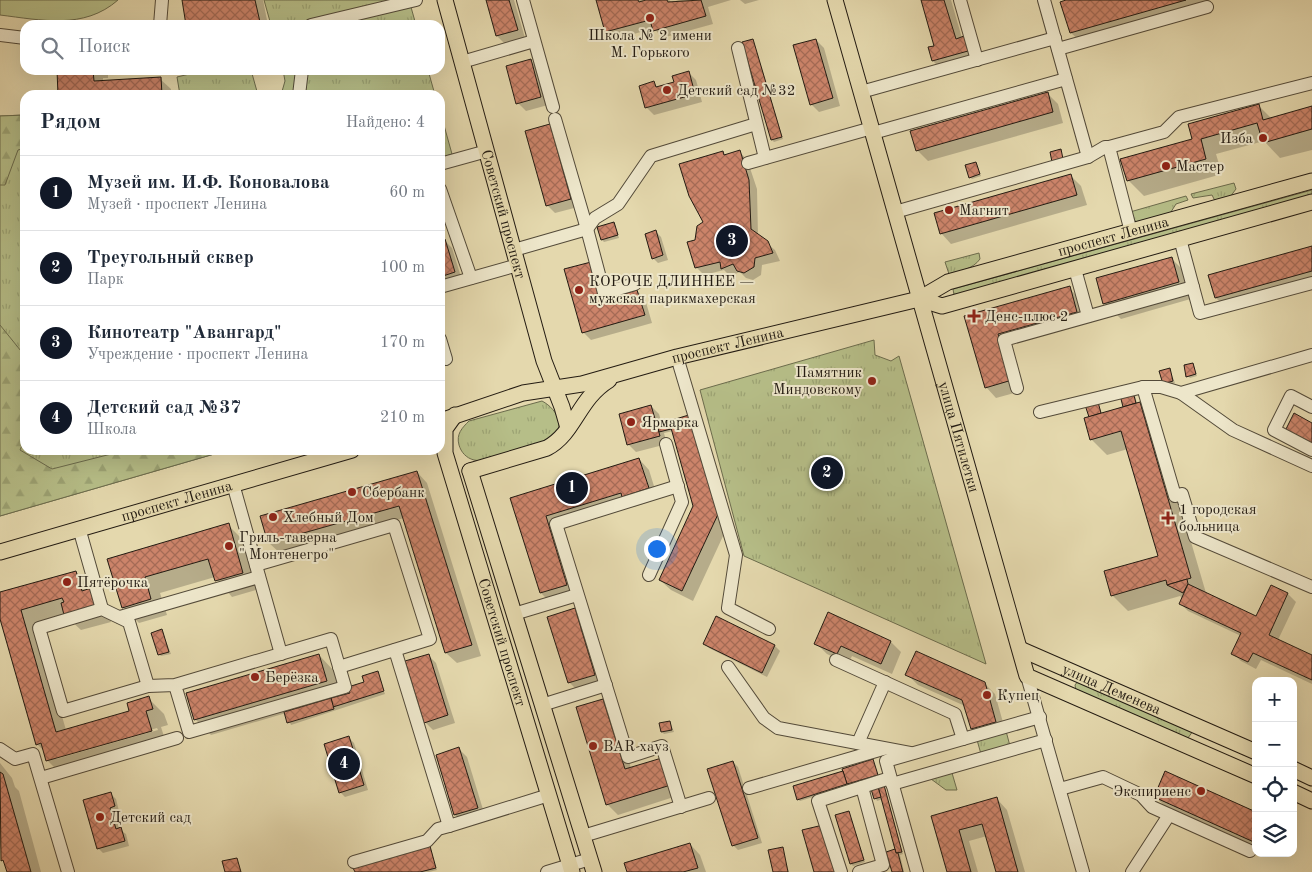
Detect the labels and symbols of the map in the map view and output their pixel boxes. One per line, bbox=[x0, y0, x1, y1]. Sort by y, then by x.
marker: Школа № 2 имени М. Горького bbox=[644, 12, 656, 24]
place label: Школа № 2 имени М. Горького bbox=[588, 29, 712, 61]
marker: Детский сад №32 bbox=[661, 84, 673, 96]
place label: Детский сад №32 bbox=[677, 84, 795, 99]
place label: Изба bbox=[1220, 132, 1254, 147]
marker: Изба bbox=[1257, 132, 1269, 144]
street label: Советский проспект bbox=[477, 148, 527, 281]
marker: Мастер bbox=[1160, 160, 1172, 172]
place label: Мастер bbox=[1176, 160, 1225, 175]
marker: Магнит bbox=[943, 204, 955, 216]
place label: Магнит bbox=[959, 204, 1009, 219]
street label: проспект Ленина bbox=[1056, 215, 1171, 260]
pin: 3 bbox=[716, 222, 748, 260]
place label: КОРОЧЕ ДЛИННЕЕ — мужская парикмахерская bbox=[589, 275, 756, 307]
marker: КОРОЧЕ ДЛИННЕЕ — мужская парикмахерская bbox=[573, 284, 585, 296]
marker: Денс-плюс 2 bbox=[967, 309, 981, 323]
place label: Денс-плюс 2 bbox=[985, 310, 1069, 325]
street label: проспект Ленина bbox=[670, 326, 786, 367]
place label: Памятник Миндовскому bbox=[773, 366, 862, 398]
marker: Памятник Миндовскому bbox=[866, 375, 878, 387]
street label: улица Пятилетки bbox=[935, 380, 980, 494]
marker: Ярмарка bbox=[625, 416, 637, 428]
place label: Ярмарка bbox=[641, 416, 699, 431]
pin: 2 bbox=[811, 454, 843, 492]
pin: 1 bbox=[556, 469, 588, 507]
street label: проспект Ленина bbox=[120, 479, 235, 525]
marker: Сбербанк bbox=[346, 486, 358, 498]
place label: Сбербанк bbox=[362, 486, 425, 501]
place label: 1 городская больница bbox=[1179, 503, 1257, 535]
marker: Хлебный Дом bbox=[267, 511, 279, 523]
place label: Хлебный Дом bbox=[283, 511, 374, 526]
marker: 1 городская больница bbox=[1161, 511, 1175, 525]
place label: Гриль-таверна " Монтенегро" bbox=[239, 531, 337, 563]
your location bbox=[644, 536, 670, 562]
marker: Гриль-таверна " Монтенегро" bbox=[223, 540, 235, 552]
marker: Пятёрочка bbox=[61, 576, 73, 588]
place label: Пятёрочка bbox=[77, 576, 149, 591]
street label: Советский проспект bbox=[474, 577, 527, 709]
street label: улица Деменева bbox=[1059, 662, 1163, 719]
marker: Берёзка bbox=[249, 671, 261, 683]
place label: Берёзка bbox=[265, 671, 319, 686]
marker: Купец bbox=[981, 689, 993, 701]
place label: Купец bbox=[997, 689, 1040, 704]
marker: BAR хауз bbox=[587, 740, 599, 752]
place label: BAR хауз bbox=[603, 740, 669, 755]
pin: 4 bbox=[328, 745, 360, 783]
place label: Экспириенс bbox=[1114, 785, 1191, 800]
marker: Экспириенс bbox=[1195, 785, 1207, 797]
marker: Детский сад bbox=[94, 811, 106, 823]
place label: Детский сад bbox=[110, 811, 191, 826]

